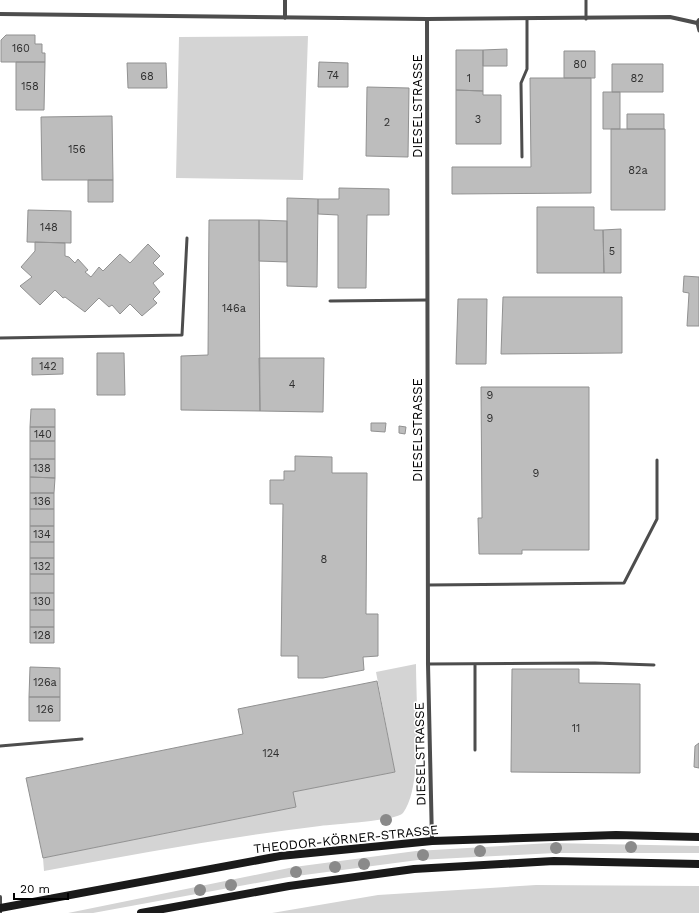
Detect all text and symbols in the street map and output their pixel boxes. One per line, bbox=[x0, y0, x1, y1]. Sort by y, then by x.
house number: 160 bbox=[12, 42, 30, 55]
street label: DIESELSTRASSE bbox=[410, 54, 425, 158]
house number: 80 bbox=[573, 58, 587, 71]
house number: 74 bbox=[327, 69, 339, 82]
house number: 68 bbox=[140, 70, 154, 83]
house number: 1 bbox=[467, 72, 471, 85]
house number: 82 bbox=[630, 72, 644, 85]
house number: 158 bbox=[21, 80, 39, 93]
house number: 3 bbox=[475, 113, 481, 126]
house number: 2 bbox=[384, 116, 390, 129]
house number: 156 bbox=[68, 143, 86, 156]
house number: 82a bbox=[628, 164, 648, 177]
house number: 148 bbox=[40, 221, 58, 234]
house number: 5 bbox=[609, 245, 615, 258]
house number: 146a bbox=[222, 302, 246, 315]
house number: 142 bbox=[39, 360, 57, 373]
house number: 4 bbox=[289, 378, 296, 391]
street label: DIESELSTRASSE bbox=[410, 378, 425, 482]
house number: 9 bbox=[487, 389, 494, 402]
house number: 9 bbox=[487, 412, 494, 425]
house number: 140 bbox=[34, 428, 52, 441]
house number: 138 bbox=[33, 462, 51, 475]
house number: 9 bbox=[533, 467, 540, 480]
house number: 136 bbox=[33, 495, 51, 508]
house number: 134 bbox=[33, 528, 51, 541]
house number: 8 bbox=[321, 553, 328, 566]
house number: 132 bbox=[33, 560, 51, 573]
house number: 130 bbox=[33, 595, 51, 608]
house number: 128 bbox=[33, 629, 51, 642]
house number: 126a bbox=[33, 676, 57, 689]
street label: DIESELSTRASSE bbox=[412, 702, 428, 806]
house number: 126 bbox=[36, 703, 54, 716]
house number: 11 bbox=[572, 722, 580, 735]
house number: 124 bbox=[262, 747, 280, 760]
street label: THEODOR-KÖRNER-STRASSE bbox=[253, 822, 439, 856]
scale bar bbox=[14, 875, 68, 901]
text: 20 m bbox=[20, 882, 50, 896]

